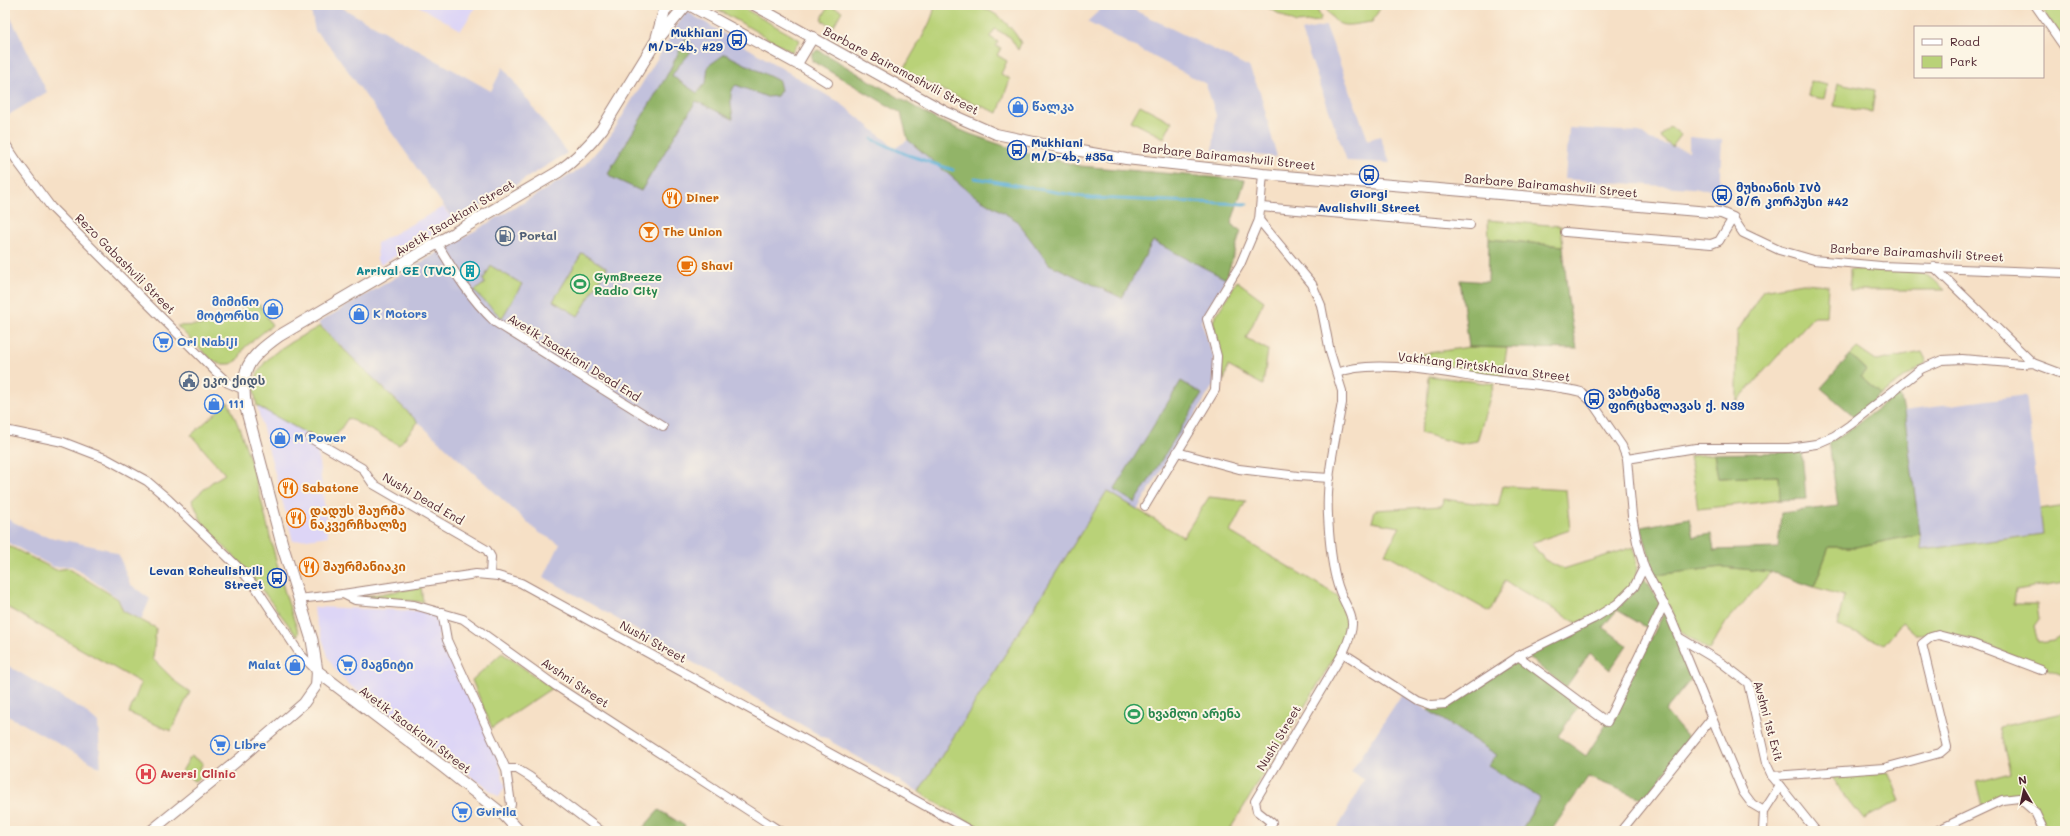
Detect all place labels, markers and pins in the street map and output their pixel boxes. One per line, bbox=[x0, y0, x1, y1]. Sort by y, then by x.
place label: Mukhiani M/D-4b, #29 bbox=[648, 24, 723, 54]
bus stop icon: Mukhiani M/D-4b, #29 bbox=[726, 29, 748, 51]
shop icon: წალკა bbox=[1007, 96, 1029, 118]
place label: წალკა bbox=[1032, 98, 1074, 115]
place label: Mukhiani M/D-4b, #35a bbox=[1031, 134, 1114, 164]
bus stop icon: Mukhiani M/D-4b, #35a bbox=[1006, 139, 1028, 161]
bus stop icon: Giorgi Avalishvili Street bbox=[1358, 164, 1380, 186]
place label: მუხიანის IVბ მ/რ კორპუსი #42 bbox=[1736, 179, 1849, 209]
bus stop icon: მუხიანის IVბ მ/რ კორპუსი #42 bbox=[1711, 184, 1733, 206]
place label: Giorgi Avalishvili Street bbox=[1318, 185, 1420, 215]
restaurant icon: Diner bbox=[661, 187, 683, 209]
place label: Diner bbox=[686, 189, 719, 205]
bar icon: The Union bbox=[638, 221, 660, 243]
place label: The Union bbox=[663, 223, 722, 239]
fuel station icon: Portal bbox=[494, 225, 516, 247]
place label: Portal bbox=[519, 227, 557, 243]
cafe icon: Shavi bbox=[676, 255, 698, 277]
place label: Shavi bbox=[701, 257, 733, 273]
building icon: Arrival GE (TVC) bbox=[459, 260, 481, 282]
place label: Arrival GE (TVC) bbox=[356, 262, 456, 278]
place label: GymBreeze Radio City bbox=[594, 268, 662, 298]
sports icon: GymBreeze Radio City bbox=[569, 273, 591, 295]
place label: მიმინო მოტორსი bbox=[196, 293, 259, 323]
shop icon: მიმინო მოტორსი bbox=[262, 298, 284, 320]
shop icon: K Motors bbox=[348, 303, 370, 325]
place label: K Motors bbox=[373, 305, 427, 321]
supermarket icon: Ori Nabiji bbox=[152, 331, 174, 353]
place label: Ori Nabiji bbox=[177, 333, 238, 349]
public building icon: ეკო ქიდს bbox=[178, 370, 200, 392]
place label: ეკო ქიდს bbox=[203, 372, 266, 389]
place label: ვახტანგ ფირცხალავას ქ. N39 bbox=[1608, 383, 1744, 414]
bus stop icon: ვახტანგ ფირცხალავას ქ. N39 bbox=[1583, 388, 1605, 410]
shop icon: 111 bbox=[203, 393, 225, 415]
place label: 111 bbox=[228, 395, 244, 411]
shop icon: M Power bbox=[269, 427, 291, 449]
place label: M Power bbox=[294, 429, 346, 445]
restaurant icon: Sabatone bbox=[277, 477, 299, 499]
place label: Sabatone bbox=[302, 479, 359, 495]
place label: დადუს შაურმა ნაკვერჩხალზე bbox=[310, 502, 407, 533]
restaurant icon: დადუს შაურმა ნაკვერჩხალზე bbox=[285, 507, 307, 529]
restaurant icon: შაურმანიაკი bbox=[298, 556, 320, 578]
place label: შაურმანიაკი bbox=[323, 558, 406, 574]
place label: Levan Rcheulishvili Street bbox=[149, 562, 263, 592]
bus stop icon: Levan Rcheulishvili Street bbox=[266, 567, 288, 589]
shop icon: Malat bbox=[284, 654, 306, 676]
supermarket icon: მაგნიტი bbox=[336, 654, 358, 676]
place label: Malat bbox=[248, 656, 281, 672]
place label: მაგნიტი bbox=[361, 656, 414, 672]
sports icon: ხვამლი არენა bbox=[1123, 703, 1145, 725]
place label: ხვამლი არენა bbox=[1148, 705, 1241, 722]
supermarket icon: Libre bbox=[209, 734, 231, 756]
place label: Libre bbox=[234, 736, 266, 752]
hospital icon: Aversi Clinic bbox=[135, 763, 157, 785]
place label: Aversi Clinic bbox=[160, 765, 236, 781]
supermarket icon: Gvirila bbox=[451, 801, 473, 823]
place label: Gvirila bbox=[476, 803, 517, 819]

